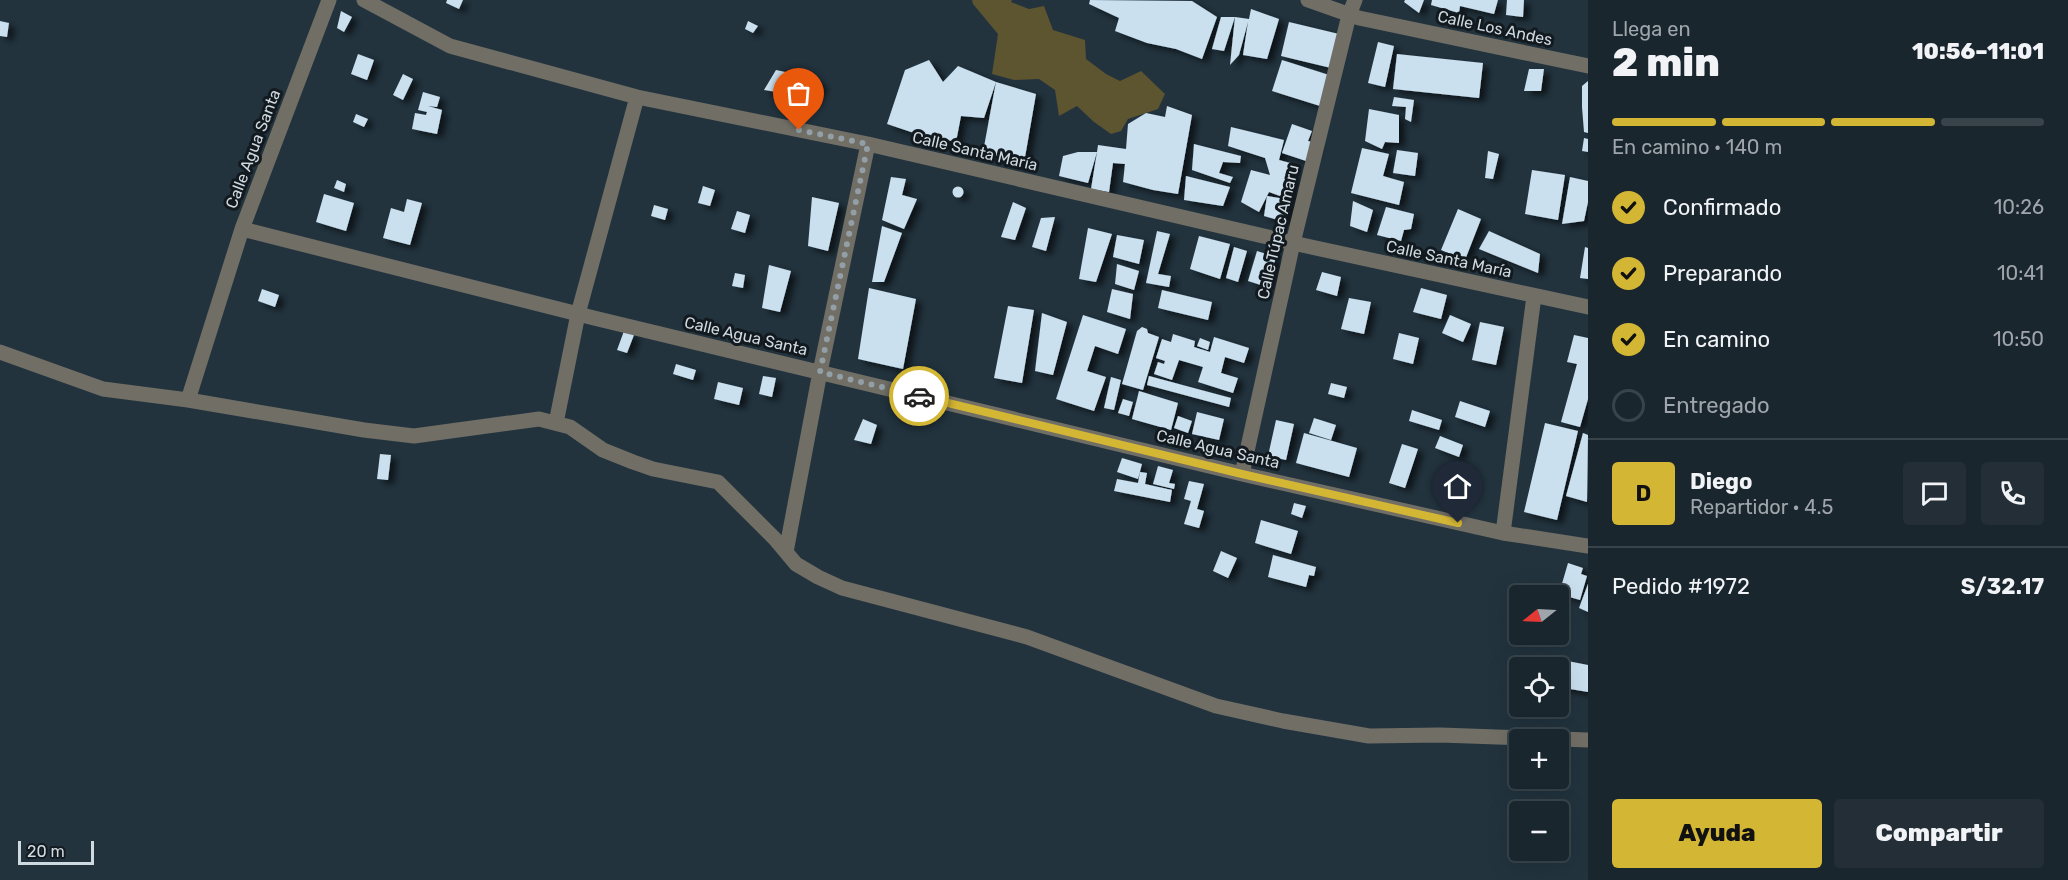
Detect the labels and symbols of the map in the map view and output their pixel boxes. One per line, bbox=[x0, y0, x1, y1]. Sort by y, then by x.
street label: Calle Los Andes bbox=[1436, 7, 1554, 49]
pin bbox=[773, 68, 824, 130]
street label: Calle Agua Santa bbox=[222, 87, 284, 211]
street label: Calle Santa María bbox=[911, 127, 1039, 175]
street label: Calle Túpac Amaru bbox=[1253, 163, 1303, 301]
street label: Calle Santa María bbox=[1384, 236, 1514, 282]
street label: Calle Agua Santa bbox=[683, 313, 809, 359]
courier bbox=[889, 366, 949, 426]
street label: Calle Agua Santa bbox=[1155, 426, 1281, 472]
pin bbox=[1432, 461, 1483, 523]
north arrow bbox=[1509, 585, 1569, 645]
scale bar bbox=[18, 838, 94, 866]

